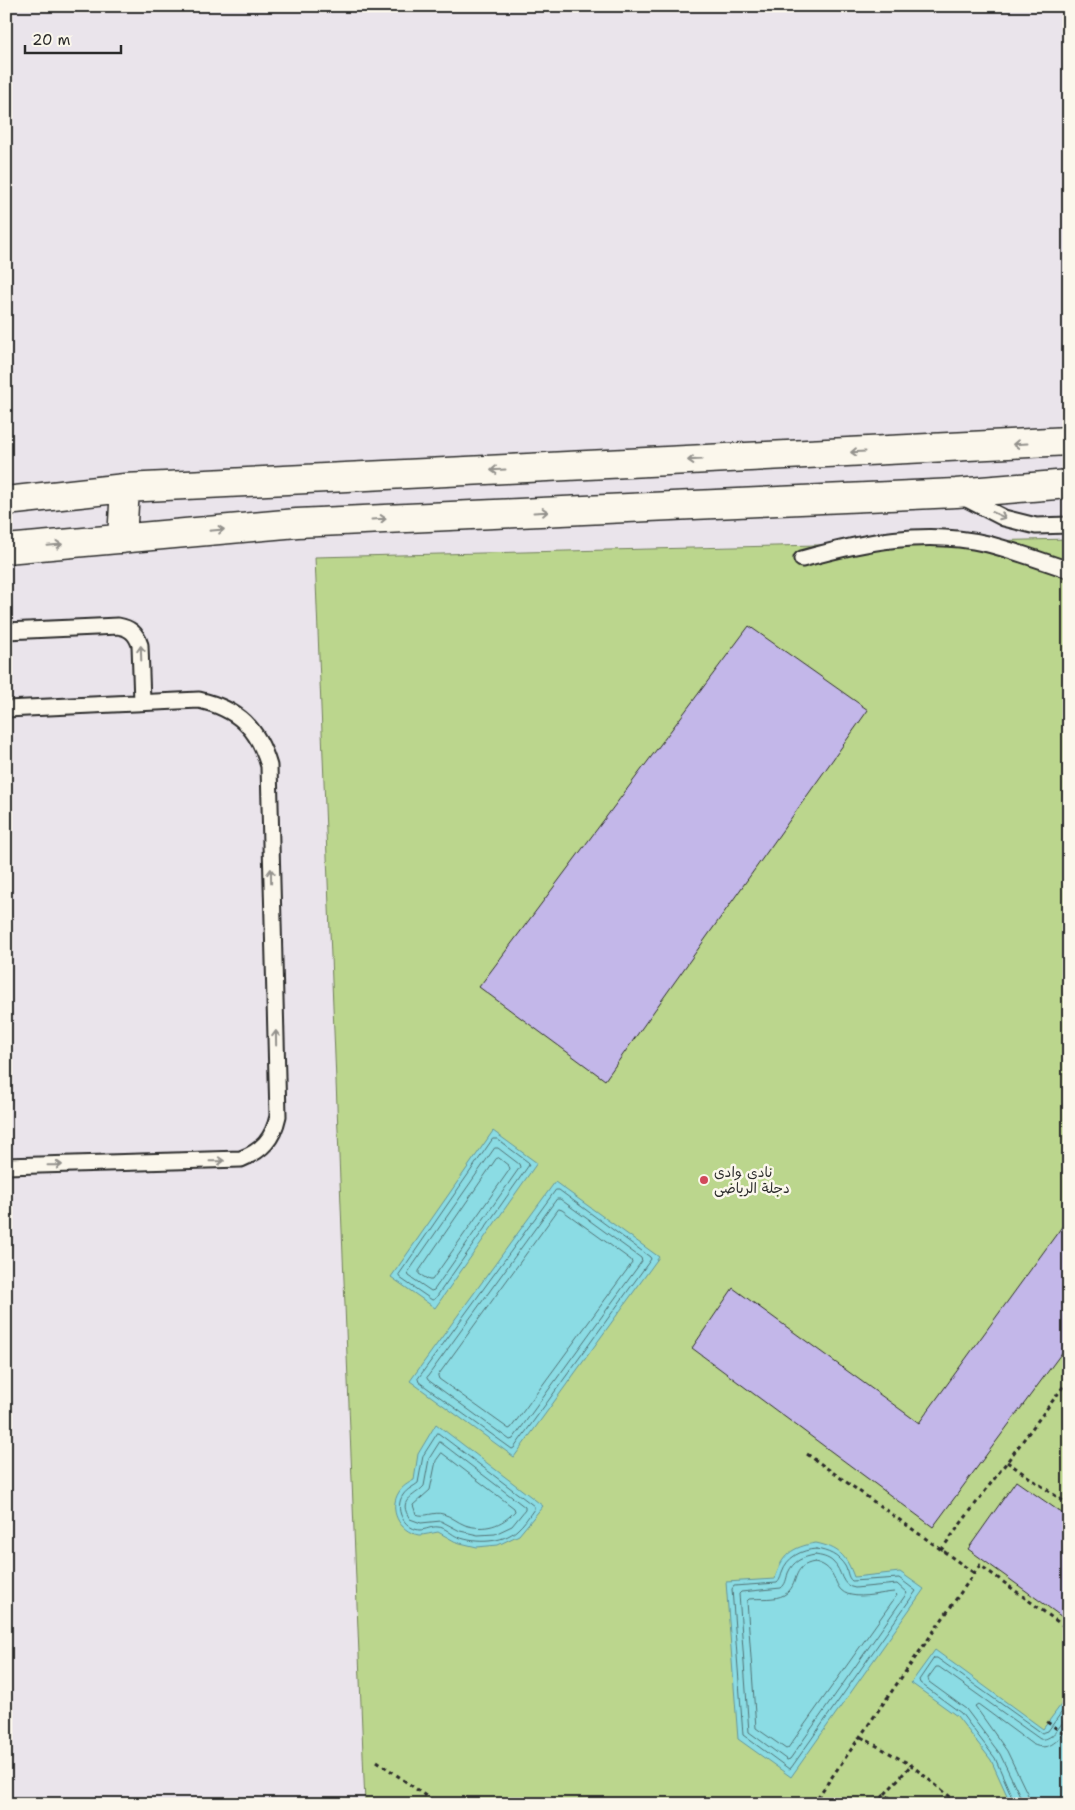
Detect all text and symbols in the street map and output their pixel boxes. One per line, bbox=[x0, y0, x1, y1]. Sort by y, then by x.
scale bar bbox=[25, 22, 121, 54]
text: 20 m bbox=[32, 30, 71, 50]
one-way arrow bbox=[1012, 439, 1028, 448]
one-way arrow bbox=[850, 447, 866, 456]
one-way arrow bbox=[688, 455, 704, 464]
one-way arrow bbox=[490, 465, 506, 474]
one-way arrow bbox=[532, 507, 549, 517]
one-way arrow bbox=[991, 511, 1006, 520]
one-way arrow bbox=[371, 515, 387, 524]
one-way arrow bbox=[208, 526, 224, 535]
one-way arrow bbox=[47, 540, 63, 549]
one-way arrow bbox=[136, 646, 145, 662]
one-way arrow bbox=[267, 868, 276, 884]
one-way arrow bbox=[271, 1030, 280, 1046]
one-way arrow bbox=[209, 1156, 225, 1166]
one-way arrow bbox=[46, 1160, 63, 1170]
place label: نادي وادى دجلة الرياضى bbox=[714, 1163, 790, 1197]
marker: نادي وادى دجلة الرياضى bbox=[698, 1174, 710, 1186]

